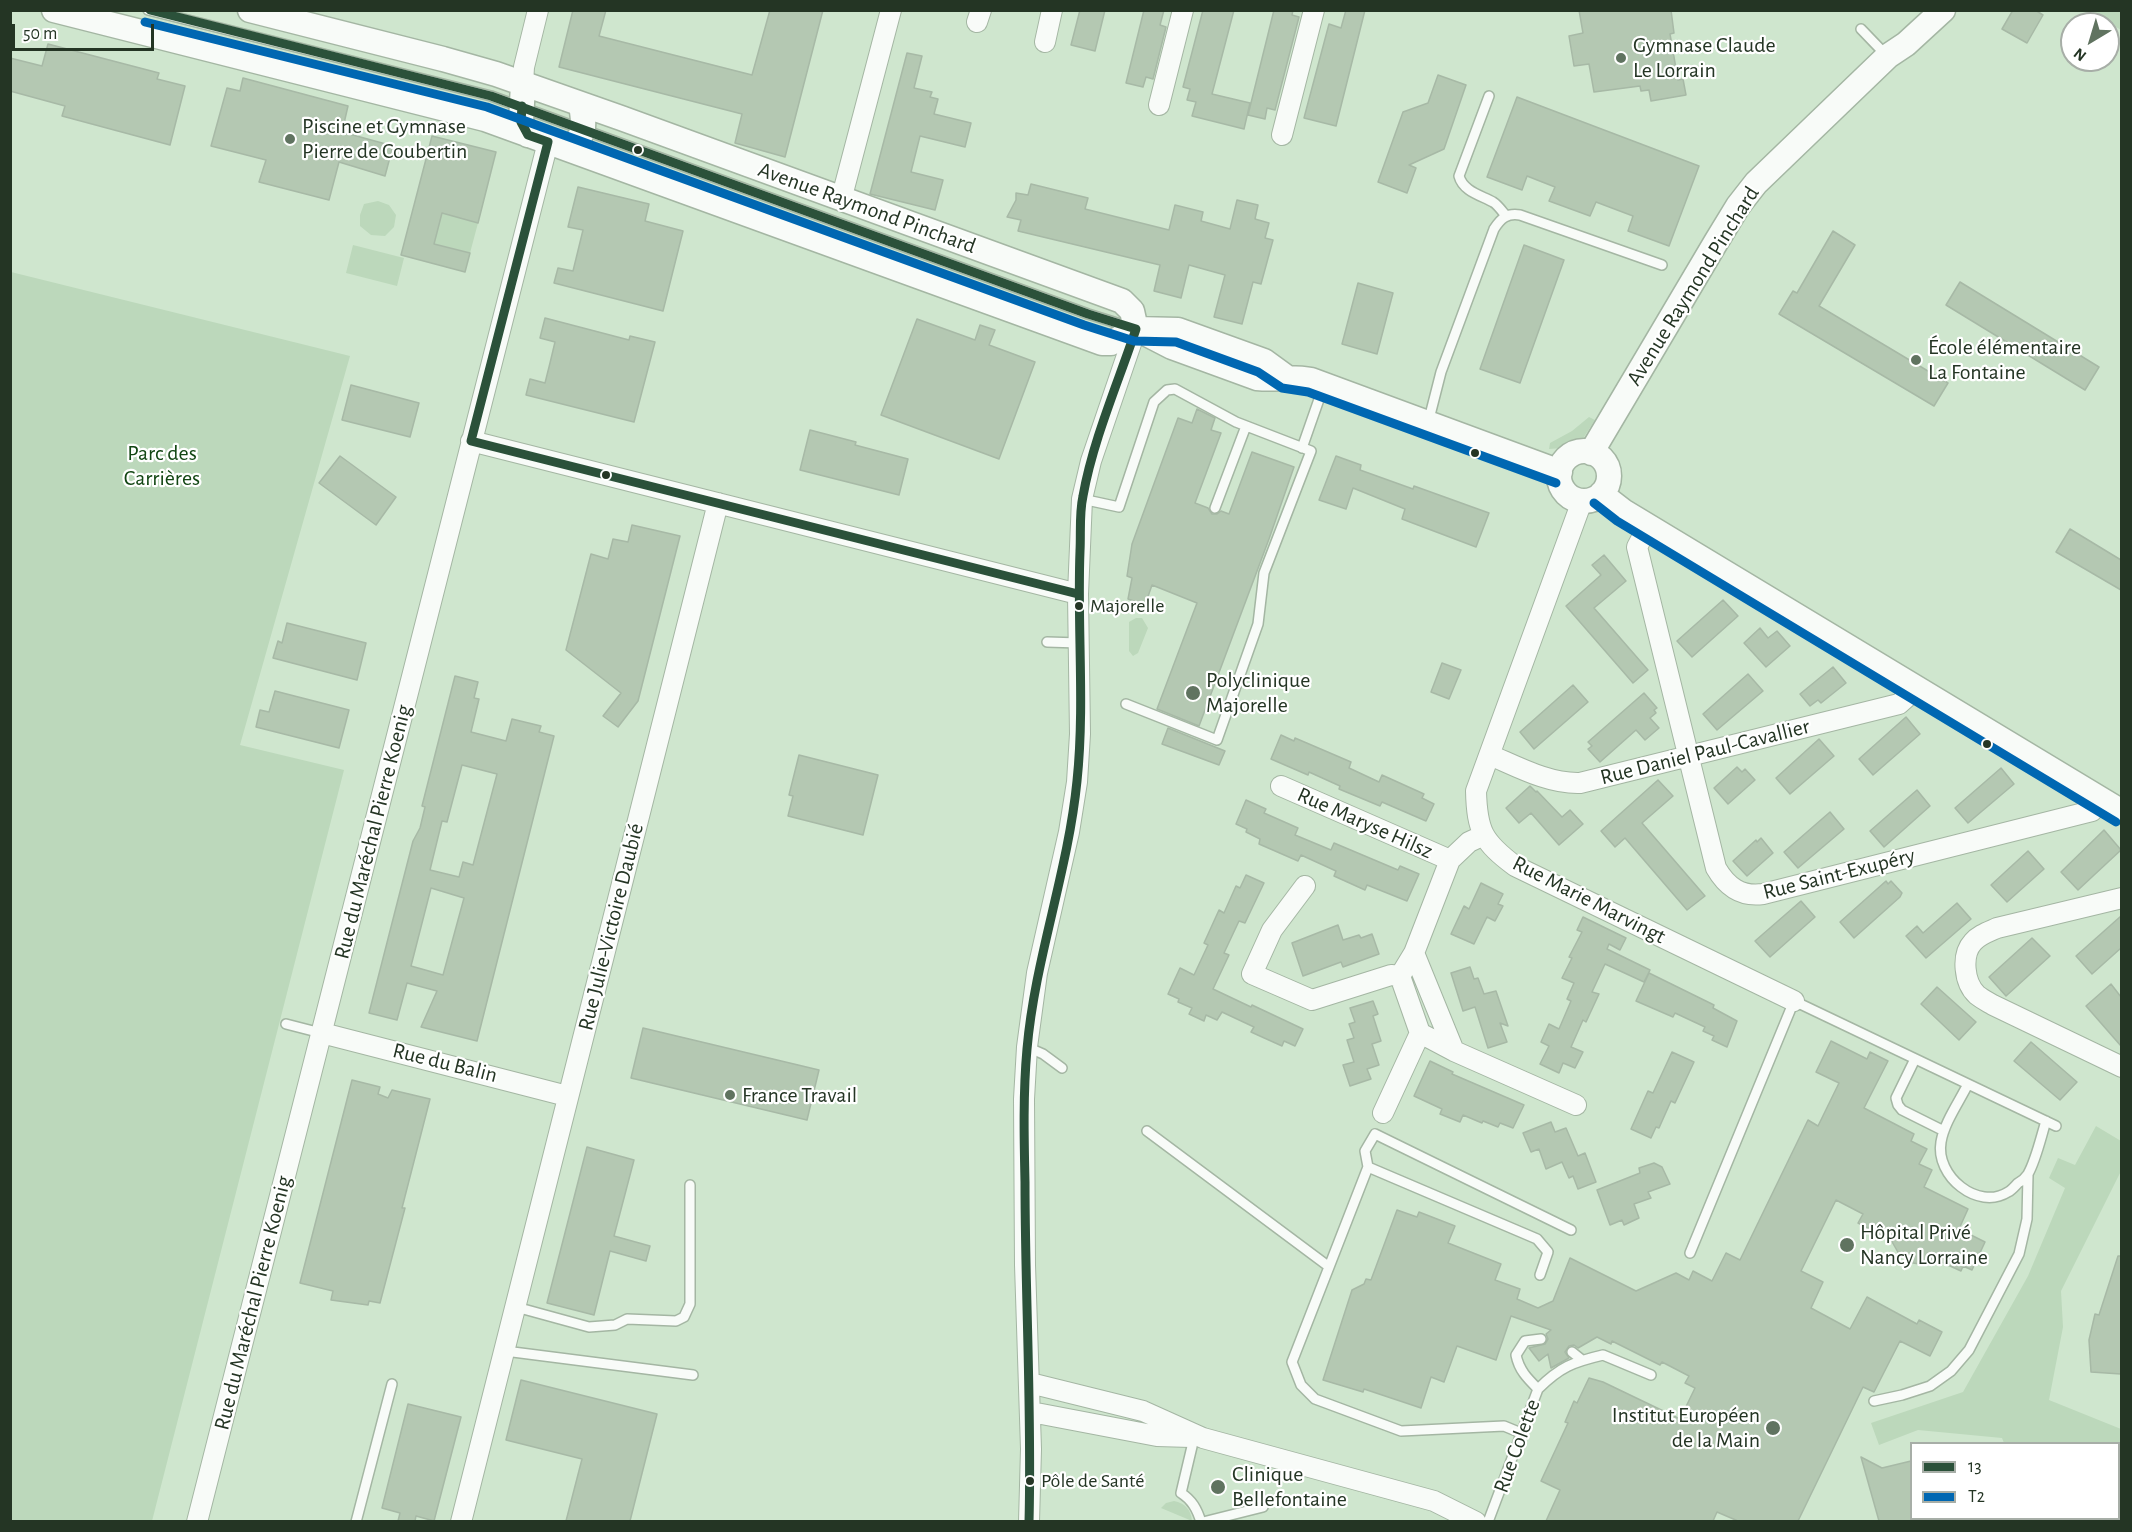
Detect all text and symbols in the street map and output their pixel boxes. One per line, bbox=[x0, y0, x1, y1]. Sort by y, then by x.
scale bar bbox=[15, 12, 158, 50]
north arrow bbox=[2060, 12, 2120, 72]
text: 50 m bbox=[23, 25, 57, 43]
place label: Gymnase Claude Le Lorrain bbox=[1633, 32, 1776, 84]
text: N bbox=[2071, 45, 2089, 64]
marker: Gymnase Claude Le Lorrain bbox=[1614, 51, 1628, 65]
place label: Piscine et Gymnase Pierre de Coubertin bbox=[302, 113, 467, 164]
marker: Piscine et Gymnase Pierre de Coubertin bbox=[283, 132, 297, 146]
unlabelled marker bbox=[632, 144, 644, 156]
street label: Avenue Raymond Pinchard bbox=[755, 156, 979, 260]
street label: Avenue Raymond Pinchard bbox=[1621, 182, 1765, 390]
place label: École élémentaire La Fontaine bbox=[1928, 334, 2081, 386]
marker: École élémentaire La Fontaine bbox=[1909, 353, 1923, 367]
park label: Parc des Carrières bbox=[124, 440, 200, 492]
unlabelled marker bbox=[1469, 447, 1481, 459]
unlabelled marker bbox=[600, 469, 612, 481]
place label: Majorelle bbox=[1090, 594, 1164, 618]
marker: Majorelle bbox=[1073, 600, 1085, 612]
place label: Polyclinique Majorelle bbox=[1206, 667, 1310, 718]
marker: Polyclinique Majorelle bbox=[1184, 684, 1202, 702]
street label: Rue du Maréchal Pierre Koenig bbox=[329, 702, 417, 962]
street label: Rue Daniel Paul-Cavallier bbox=[1597, 713, 1813, 791]
unlabelled marker bbox=[1981, 738, 1993, 750]
street label: Rue Maryse Hilsz bbox=[1293, 781, 1437, 865]
street label: Rue Julie-Victoire Daubié bbox=[572, 821, 650, 1033]
street label: Rue Saint-Exupéry bbox=[1760, 842, 1918, 906]
street label: Rue Marie Marvingt bbox=[1508, 850, 1670, 950]
street label: Rue du Balin bbox=[390, 1037, 500, 1089]
place label: France Travail bbox=[742, 1082, 857, 1108]
marker: France Travail bbox=[723, 1088, 737, 1102]
street label: Rue du Maréchal Pierre Koenig bbox=[209, 1173, 297, 1433]
place label: Hôpital Privé Nancy Lorraine bbox=[1860, 1219, 1988, 1270]
marker: Hôpital Privé Nancy Lorraine bbox=[1838, 1236, 1856, 1254]
street label: Rue Colette bbox=[1488, 1395, 1546, 1497]
place label: Institut Européen de la Main bbox=[1612, 1402, 1760, 1454]
marker: Institut Européen de la Main bbox=[1764, 1419, 1782, 1437]
legend bbox=[1910, 1442, 2120, 1520]
text: 13 bbox=[1968, 1458, 1982, 1476]
place label: Clinique Bellefontaine bbox=[1232, 1461, 1347, 1512]
place label: Pôle de Santé bbox=[1041, 1469, 1144, 1493]
marker: Pôle de Santé bbox=[1024, 1475, 1036, 1487]
marker: Clinique Bellefontaine bbox=[1209, 1478, 1227, 1496]
text: T2 bbox=[1968, 1488, 1985, 1506]

